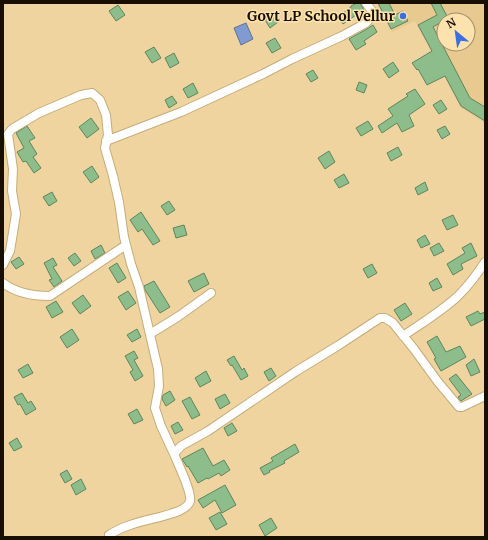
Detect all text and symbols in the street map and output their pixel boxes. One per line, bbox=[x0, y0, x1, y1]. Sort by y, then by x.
place label: Govt LP School Vellur bbox=[247, 7, 395, 25]
marker: Govt LP School Vellur bbox=[398, 11, 408, 21]
north arrow bbox=[436, 12, 476, 52]
text: N bbox=[444, 15, 459, 31]

